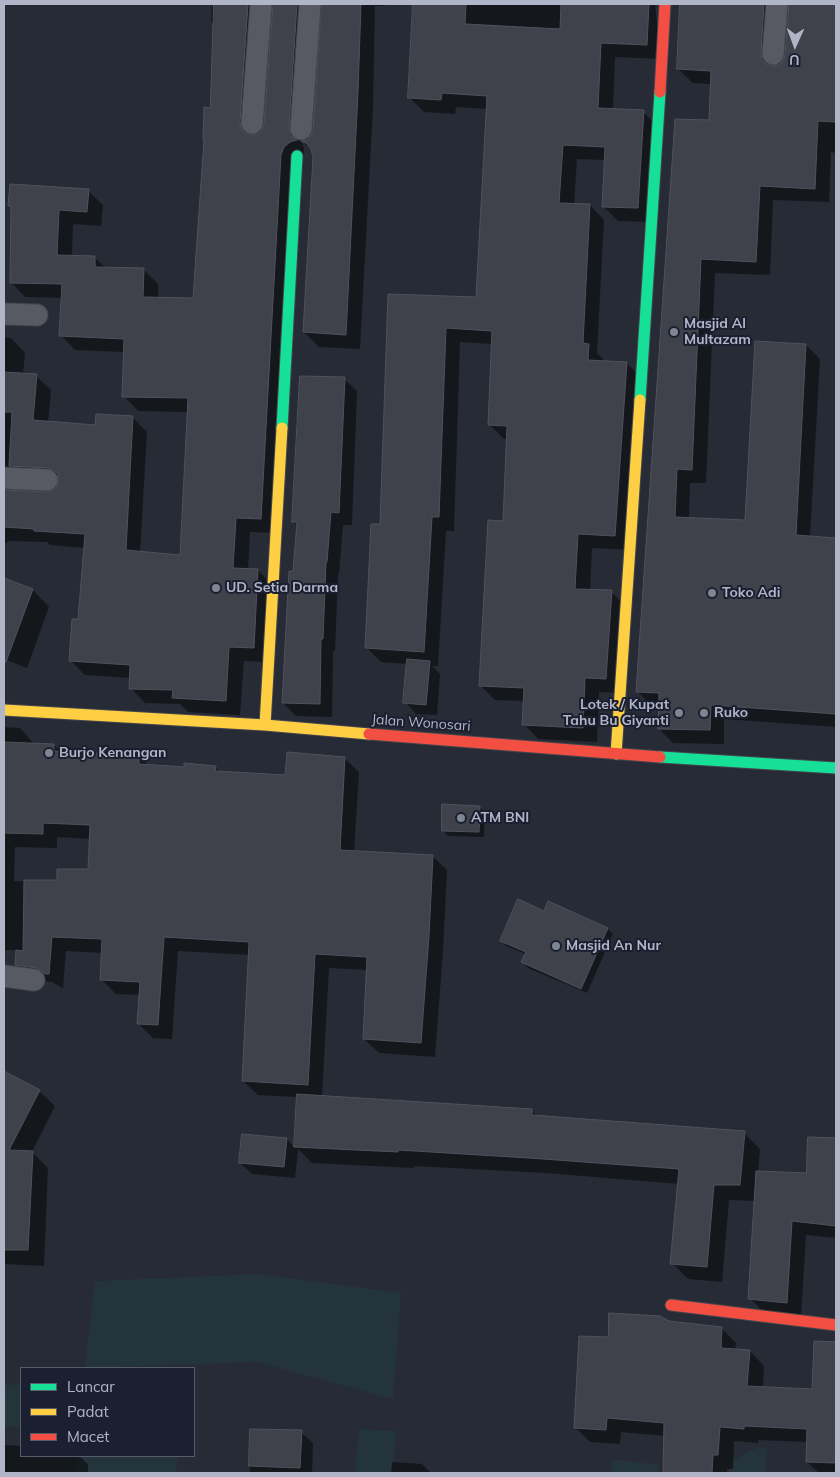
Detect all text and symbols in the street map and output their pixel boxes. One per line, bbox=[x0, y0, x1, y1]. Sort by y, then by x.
north arrow bbox=[770, 20, 820, 70]
text: U bbox=[789, 51, 800, 69]
place label: Masjid Al Multazam bbox=[684, 316, 751, 348]
marker: Masjid Al Multazam bbox=[668, 326, 680, 338]
place label: UD. Setia Darma bbox=[226, 580, 338, 596]
marker: UD. Setia Darma bbox=[210, 582, 222, 594]
place label: Toko Adi bbox=[722, 585, 780, 601]
marker: Toko Adi bbox=[706, 587, 718, 599]
place label: Lotek / Kupat Tahu Bu Giyanti bbox=[563, 697, 669, 730]
place label: Ruko bbox=[714, 705, 748, 721]
marker: Lotek / Kupat Tahu Bu Giyanti bbox=[673, 707, 685, 719]
marker: Ruko bbox=[698, 707, 710, 719]
street label: Jalan Wonosari bbox=[371, 711, 471, 735]
place label: Burjo Kenangan bbox=[59, 745, 166, 761]
marker: Burjo Kenangan bbox=[43, 747, 55, 759]
place label: ATM BNI bbox=[471, 810, 529, 826]
marker: ATM BNI bbox=[455, 812, 467, 824]
place label: Masjid An Nur bbox=[566, 938, 661, 954]
marker: Masjid An Nur bbox=[550, 940, 562, 952]
legend bbox=[20, 1367, 195, 1457]
text: Lancar bbox=[67, 1377, 115, 1396]
text: Padat bbox=[67, 1402, 109, 1421]
text: Macet bbox=[67, 1427, 110, 1446]

